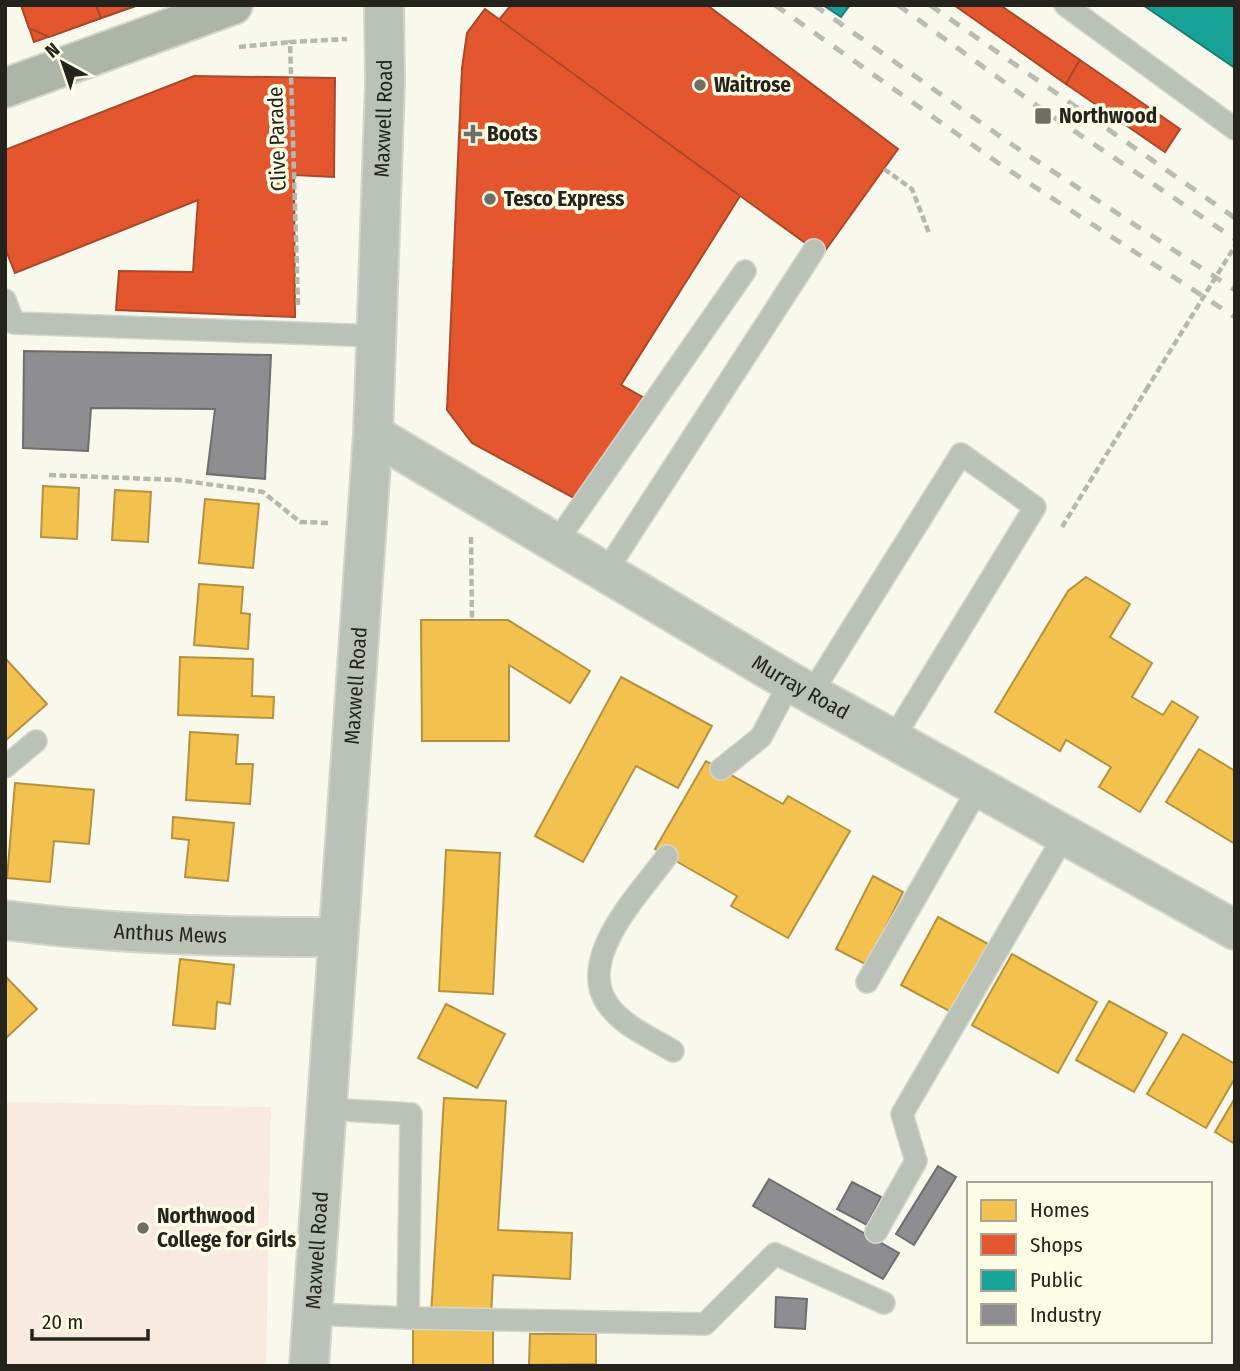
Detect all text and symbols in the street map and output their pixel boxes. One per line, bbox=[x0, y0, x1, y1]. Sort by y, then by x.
north arrow bbox=[28, 28, 98, 98]
text: N bbox=[41, 38, 64, 63]
street label: Maxwell Road bbox=[369, 59, 398, 178]
place label: Waitrose bbox=[714, 72, 791, 98]
marker: Waitrose bbox=[692, 77, 708, 93]
street label: Clive Parade bbox=[262, 86, 292, 192]
place label: Northwood bbox=[1059, 103, 1157, 129]
marker: Northwood bbox=[1033, 106, 1053, 126]
place label: Boots bbox=[487, 121, 538, 147]
marker: Boots bbox=[465, 126, 481, 142]
place label: Tesco Express bbox=[504, 186, 625, 212]
marker: Tesco Express bbox=[482, 191, 498, 207]
street label: Maxwell Road bbox=[339, 626, 373, 745]
street label: Murray Road bbox=[747, 649, 854, 725]
street label: Anthus Mews bbox=[113, 918, 227, 949]
legend bbox=[967, 1182, 1212, 1343]
street label: Maxwell Road bbox=[300, 1190, 334, 1310]
text: Homes bbox=[1030, 1197, 1089, 1223]
place label: Northwood College for Girls bbox=[157, 1203, 296, 1253]
marker: Northwood College for Girls bbox=[135, 1220, 151, 1236]
text: Shops bbox=[1030, 1232, 1083, 1258]
text: Public bbox=[1030, 1267, 1082, 1293]
scale bar bbox=[32, 1298, 147, 1342]
text: Industry bbox=[1030, 1302, 1102, 1328]
text: 20 m bbox=[42, 1309, 83, 1335]

